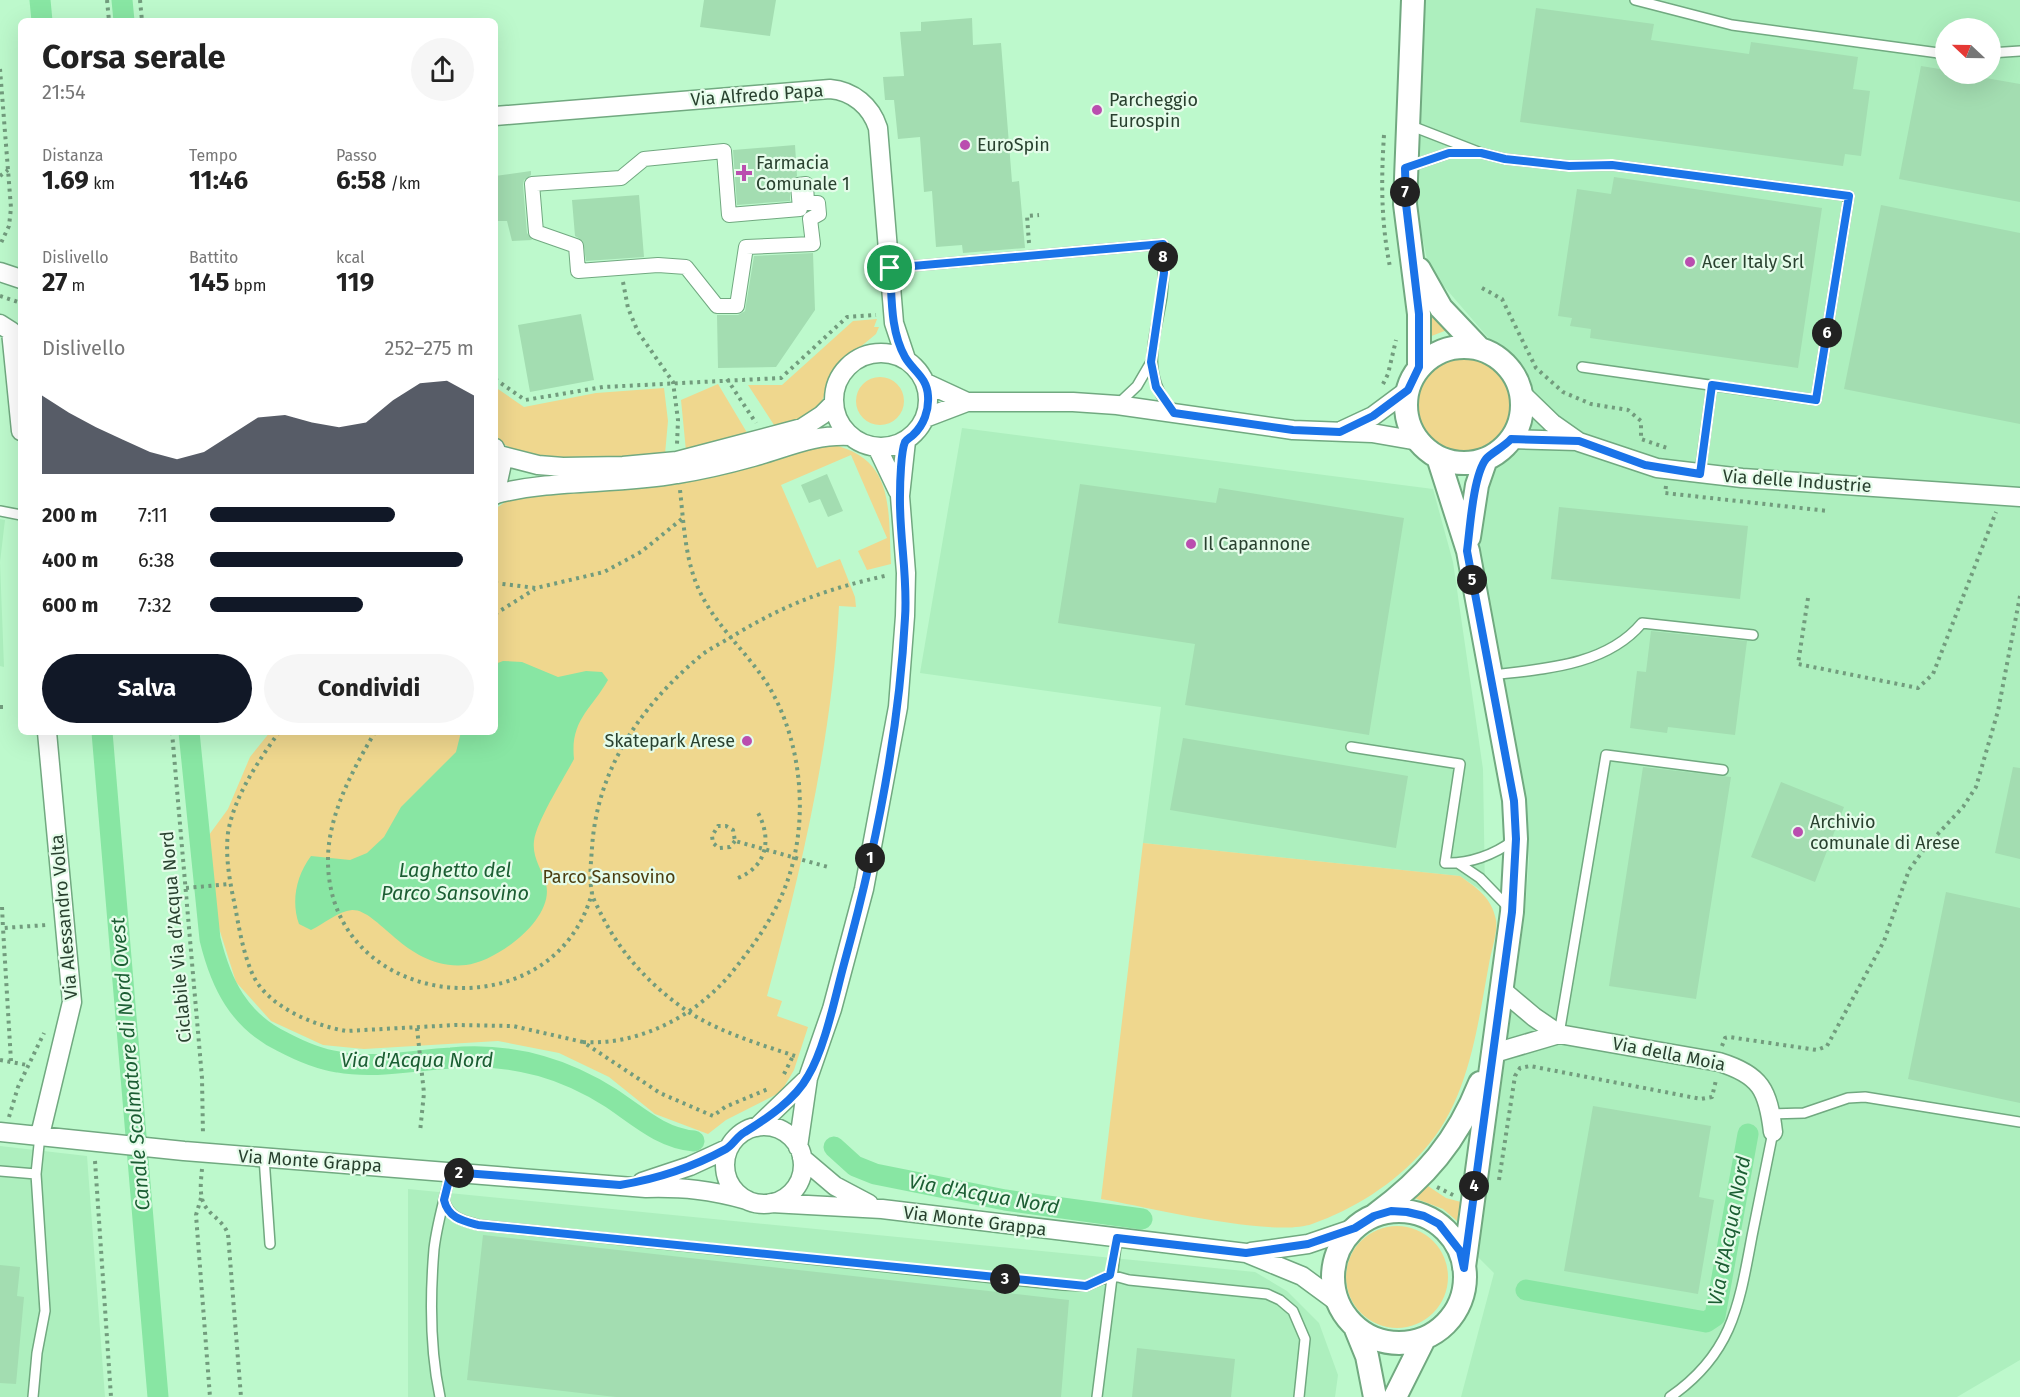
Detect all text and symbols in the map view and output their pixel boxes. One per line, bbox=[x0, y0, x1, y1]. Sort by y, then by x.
north arrow bbox=[1935, 18, 2001, 84]
map controls bbox=[1935, 18, 2001, 84]
text: Corsa serale bbox=[42, 37, 226, 77]
button: share bbox=[411, 38, 474, 101]
street label: Via Alfredo Papa bbox=[690, 79, 824, 111]
text: 21:54 bbox=[42, 80, 86, 104]
place label: Parcheggio Eurospin bbox=[1109, 89, 1198, 132]
marker: Parcheggio Eurospin bbox=[1090, 103, 1104, 117]
place label: EuroSpin bbox=[977, 134, 1050, 156]
marker: EuroSpin bbox=[958, 138, 972, 152]
text: Distanza bbox=[42, 146, 104, 165]
text: Tempo bbox=[189, 146, 238, 165]
text: Passo bbox=[336, 146, 377, 165]
place label: Farmacia Comunale 1 bbox=[756, 152, 850, 195]
text: 1.69 bbox=[42, 165, 89, 196]
text: 11:46 bbox=[189, 165, 248, 196]
text: 6:58 bbox=[336, 165, 386, 196]
marker: Farmacia Comunale 1 bbox=[737, 166, 751, 180]
text: km bbox=[89, 174, 115, 193]
text: /km bbox=[386, 174, 421, 193]
pin: 7 bbox=[1390, 177, 1420, 207]
text: 7 bbox=[1401, 182, 1409, 201]
pin bbox=[864, 242, 915, 293]
pin: 8 bbox=[1148, 242, 1178, 272]
text: 8 bbox=[1158, 247, 1168, 266]
text: Dislivello bbox=[42, 248, 109, 267]
text: Battito bbox=[189, 248, 238, 267]
text: kcal bbox=[336, 248, 365, 267]
icon: arrive bbox=[873, 251, 906, 284]
place label: Acer Italy Srl bbox=[1702, 251, 1804, 273]
marker: Acer Italy Srl bbox=[1683, 255, 1697, 269]
text: 27 bbox=[42, 267, 67, 298]
text: 145 bbox=[189, 267, 229, 298]
text: 119 bbox=[336, 267, 374, 298]
text: m bbox=[67, 276, 85, 295]
text: bpm bbox=[229, 276, 266, 295]
pin: 6 bbox=[1812, 318, 1842, 348]
text: 6 bbox=[1822, 323, 1832, 342]
text: Dislivello bbox=[42, 336, 125, 360]
text: 252–275 m bbox=[385, 336, 474, 360]
street label: Via delle Industrie bbox=[1722, 465, 1872, 497]
text: 200 m bbox=[42, 503, 97, 527]
text: 7:11 bbox=[138, 503, 168, 527]
place label: Il Capannone bbox=[1203, 533, 1310, 555]
marker: Il Capannone bbox=[1184, 537, 1198, 551]
text: 400 m bbox=[42, 548, 98, 572]
text: 6:38 bbox=[138, 548, 175, 572]
pin: 5 bbox=[1457, 565, 1487, 595]
text: 5 bbox=[1468, 570, 1476, 589]
text: 600 m bbox=[42, 593, 98, 617]
text: 7:32 bbox=[138, 593, 172, 617]
button: Salva bbox=[42, 654, 252, 723]
button: Condividi bbox=[264, 654, 474, 723]
place label: Skatepark Arese bbox=[604, 730, 735, 752]
marker: Skatepark Arese bbox=[740, 734, 754, 748]
place label: Archivio comunale di Arese bbox=[1810, 811, 1960, 854]
marker: Archivio comunale di Arese bbox=[1791, 825, 1805, 839]
street label: Ciclabile Via d’Acqua Nord bbox=[156, 830, 196, 1044]
street label: Via Alessandro Volta bbox=[46, 833, 82, 1001]
pin: 1 bbox=[855, 843, 885, 873]
text: 1 bbox=[866, 848, 874, 867]
water label: Laghetto del Parco Sansovino bbox=[381, 858, 529, 905]
park label: Parco Sansovino bbox=[542, 866, 676, 888]
water label: Canale Scolmatore di Nord Ovest bbox=[105, 916, 155, 1212]
street label: Via della Moia bbox=[1611, 1032, 1727, 1076]
water label: Via d'Acqua Nord bbox=[341, 1048, 493, 1072]
street label: Via Monte Grappa bbox=[237, 1145, 383, 1177]
water label: Via d'Acqua Nord bbox=[1703, 1154, 1755, 1308]
pin: 2 bbox=[444, 1158, 474, 1188]
text: 2 bbox=[455, 1163, 463, 1182]
water label: Via d'Acqua Nord bbox=[907, 1169, 1061, 1219]
pin: 4 bbox=[1459, 1171, 1489, 1201]
text: 4 bbox=[1469, 1176, 1479, 1195]
street label: Via Monte Grappa bbox=[902, 1201, 1048, 1241]
pin: 3 bbox=[990, 1264, 1020, 1294]
text: 3 bbox=[1001, 1269, 1009, 1288]

